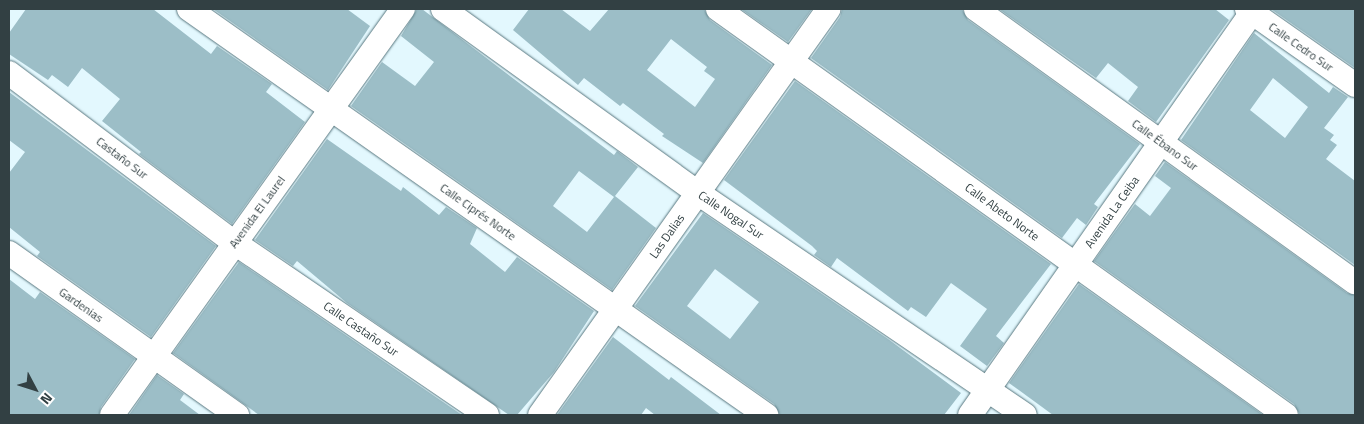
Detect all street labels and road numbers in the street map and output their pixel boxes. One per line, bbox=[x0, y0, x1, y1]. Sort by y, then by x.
street label: Calle Cedro Sur bbox=[1266, 19, 1336, 75]
street label: Calle Ébano Sur bbox=[1129, 116, 1201, 174]
street label: Castaño Sur bbox=[93, 134, 151, 182]
street label: Avenida El Laurel bbox=[226, 173, 288, 251]
street label: Avenida La Ceiba bbox=[1082, 173, 1142, 251]
street label: Calle Ciprés Norte bbox=[437, 180, 519, 244]
street label: Calle Abeto Norte bbox=[962, 180, 1042, 244]
street label: Calle Nogal Sur bbox=[696, 188, 766, 242]
street label: Las Dalias bbox=[647, 211, 687, 261]
street label: Gardenias bbox=[56, 285, 106, 325]
street label: Calle Castaño Sur bbox=[321, 299, 401, 359]

